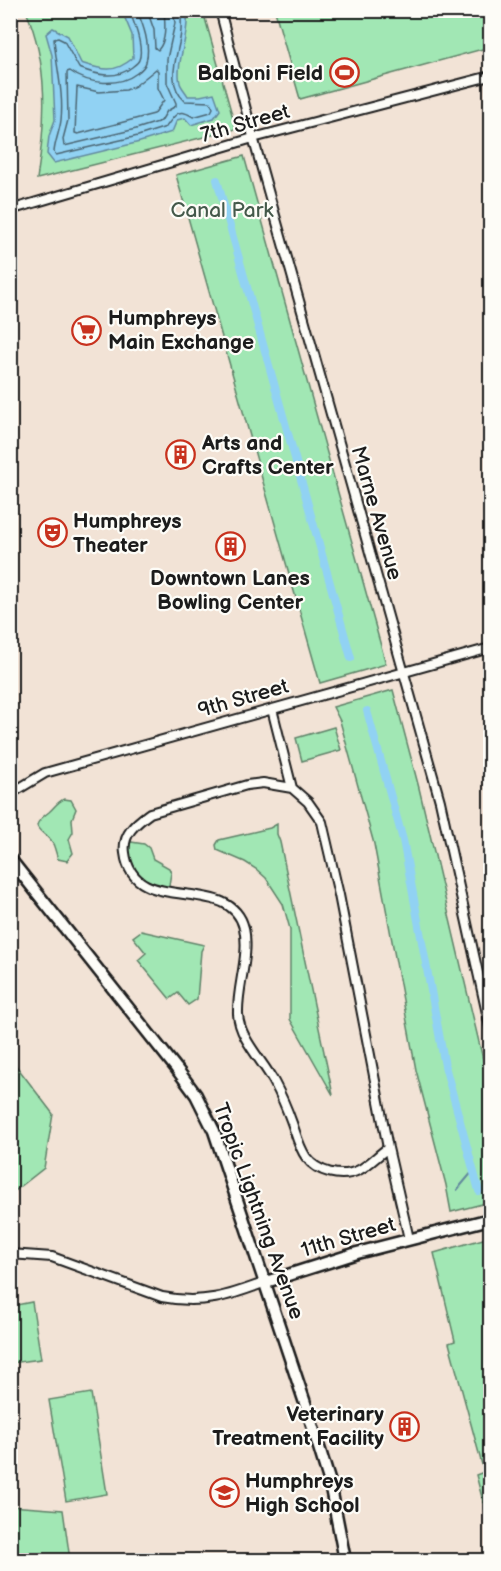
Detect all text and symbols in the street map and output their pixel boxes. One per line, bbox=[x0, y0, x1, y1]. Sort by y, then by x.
sports icon: Balboni Field bbox=[328, 57, 360, 89]
place label: Balboni Field bbox=[197, 61, 323, 86]
street label: 7th Street bbox=[198, 99, 293, 148]
park label: Canal Park bbox=[170, 198, 274, 223]
place label: Humphreys Main Exchange bbox=[108, 306, 254, 355]
supermarket icon: Humphreys Main Exchange bbox=[71, 314, 103, 346]
place label: Arts and Crafts Center bbox=[201, 431, 334, 480]
building icon: Arts and Crafts Center bbox=[165, 439, 197, 471]
street label: Marne Avenue bbox=[345, 443, 408, 583]
place label: Humphreys Theater bbox=[73, 509, 182, 558]
theatre icon: Humphreys Theater bbox=[36, 517, 68, 549]
building icon: Downtown Lanes Bowling Center bbox=[214, 531, 246, 563]
place label: Downtown Lanes Bowling Center bbox=[150, 566, 310, 615]
street label: 9th Street bbox=[195, 673, 292, 723]
street label: Tropic Lightning Avenue bbox=[208, 1099, 309, 1323]
street label: 11th Street bbox=[298, 1212, 399, 1263]
place label: Veterinary Treatment Facility bbox=[212, 1402, 384, 1451]
building icon: Veterinary Treatment Facility bbox=[389, 1410, 421, 1442]
place label: Humphreys High School bbox=[245, 1469, 360, 1518]
school or university icon: Humphreys High School bbox=[208, 1477, 240, 1509]

